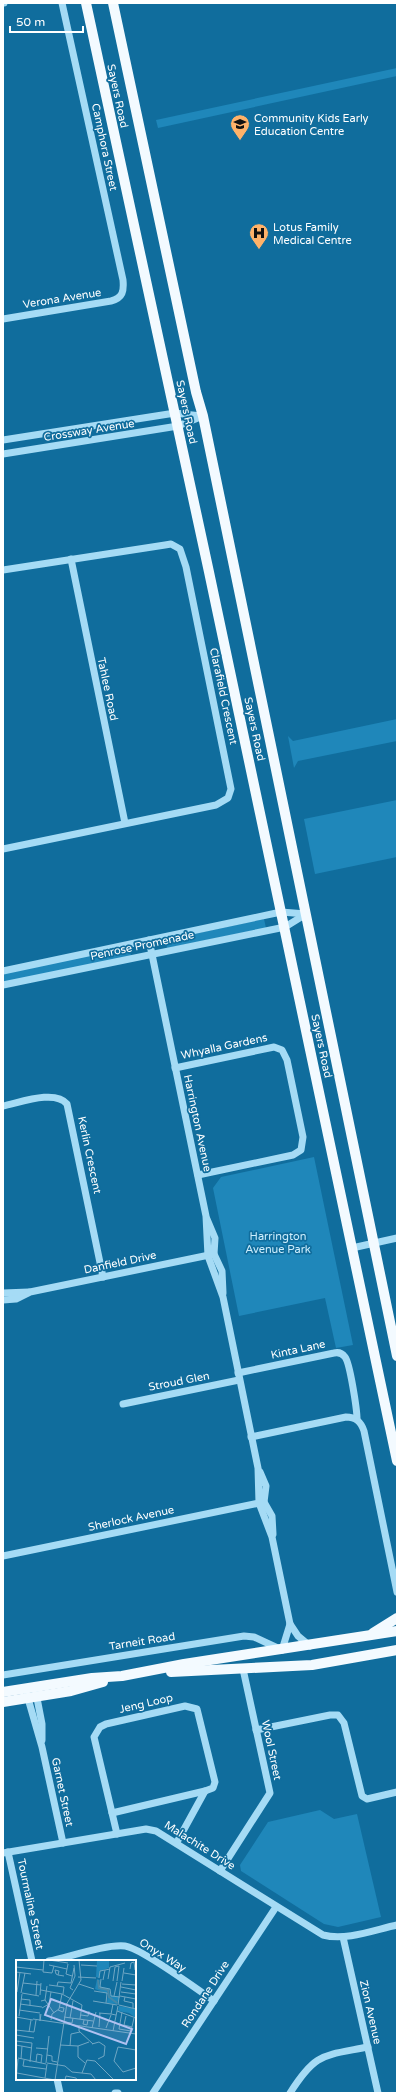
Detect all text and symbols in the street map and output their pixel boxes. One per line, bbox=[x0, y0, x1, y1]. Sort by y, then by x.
scale bar bbox=[10, 8, 83, 34]
text: 50 m bbox=[16, 15, 45, 29]
street label: Sayers Road bbox=[104, 63, 131, 129]
street label: Camphora Street bbox=[89, 102, 120, 192]
place label: Community Kids Early Education Centre bbox=[254, 112, 369, 138]
school or university icon: Community Kids Early Education Centre bbox=[229, 113, 251, 141]
place label: Lotus Family Medical Centre bbox=[273, 221, 352, 247]
hospital icon: Lotus Family Medical Centre bbox=[248, 222, 270, 250]
street label: Verona Avenue bbox=[22, 286, 102, 311]
street label: Sayers Road bbox=[173, 379, 200, 445]
street label: Crossway Avenue bbox=[43, 417, 135, 444]
street label: Clarafield Crescent bbox=[207, 647, 240, 746]
street label: Tahlee Road bbox=[94, 656, 121, 722]
street label: Sayers Road bbox=[241, 696, 268, 762]
street label: Penrose Promenade bbox=[89, 928, 195, 963]
street label: Sayers Road bbox=[308, 1013, 335, 1079]
street label: Whyalla Gardens bbox=[180, 1031, 268, 1062]
street label: Harrington Avenue bbox=[181, 1073, 214, 1173]
street label: Kerlin Crescent bbox=[75, 1115, 104, 1195]
park label: Harrington Avenue Park bbox=[245, 1230, 311, 1256]
street label: Danfield Drive bbox=[83, 1248, 158, 1277]
street label: Kinta Lane bbox=[270, 1337, 327, 1362]
street label: Stroud Glen bbox=[147, 1369, 211, 1394]
street label: Sherlock Avenue bbox=[87, 1503, 175, 1534]
street label: Tarneit Road bbox=[108, 1630, 176, 1653]
street label: Jeng Loop bbox=[118, 1691, 174, 1716]
street label: Wool Street bbox=[259, 1719, 284, 1781]
street label: Garnet Street bbox=[49, 1756, 76, 1828]
street label: Malachite Drive bbox=[162, 1818, 238, 1872]
street label: Tourmaline Street bbox=[15, 1857, 46, 1951]
street label: Onyx Way bbox=[137, 1936, 189, 1975]
street label: Rondane Drive bbox=[179, 1958, 232, 2030]
inset map bbox=[16, 1960, 136, 2080]
street label: Zion Avenue bbox=[357, 1979, 384, 2045]

